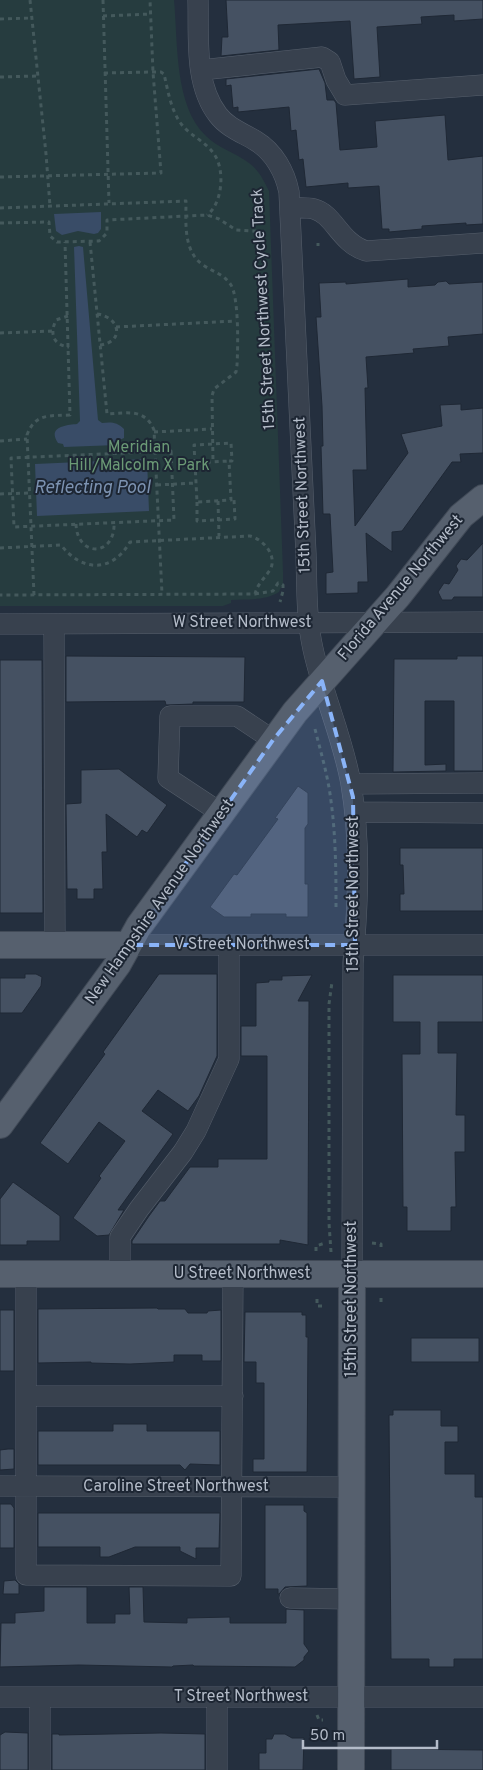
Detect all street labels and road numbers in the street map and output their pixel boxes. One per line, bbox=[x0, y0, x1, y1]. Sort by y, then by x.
street label: 15th Street Northwest Cycle Track bbox=[248, 188, 280, 430]
street label: 15th Street Northwest bbox=[290, 416, 316, 574]
street label: Florida Avenue Northwest bbox=[334, 511, 468, 665]
street label: W Street Northwest bbox=[172, 613, 312, 633]
street label: New Hampshire Avenue Northwest bbox=[81, 795, 239, 1009]
street label: 15th Street Northwest bbox=[344, 816, 364, 972]
street label: V Street Northwest bbox=[174, 935, 310, 955]
street label: 15th Street Northwest bbox=[342, 1221, 362, 1377]
street label: U Street Northwest bbox=[174, 1264, 310, 1284]
street label: Caroline Street Northwest bbox=[83, 1477, 269, 1497]
street label: T Street Northwest bbox=[174, 1687, 308, 1707]

